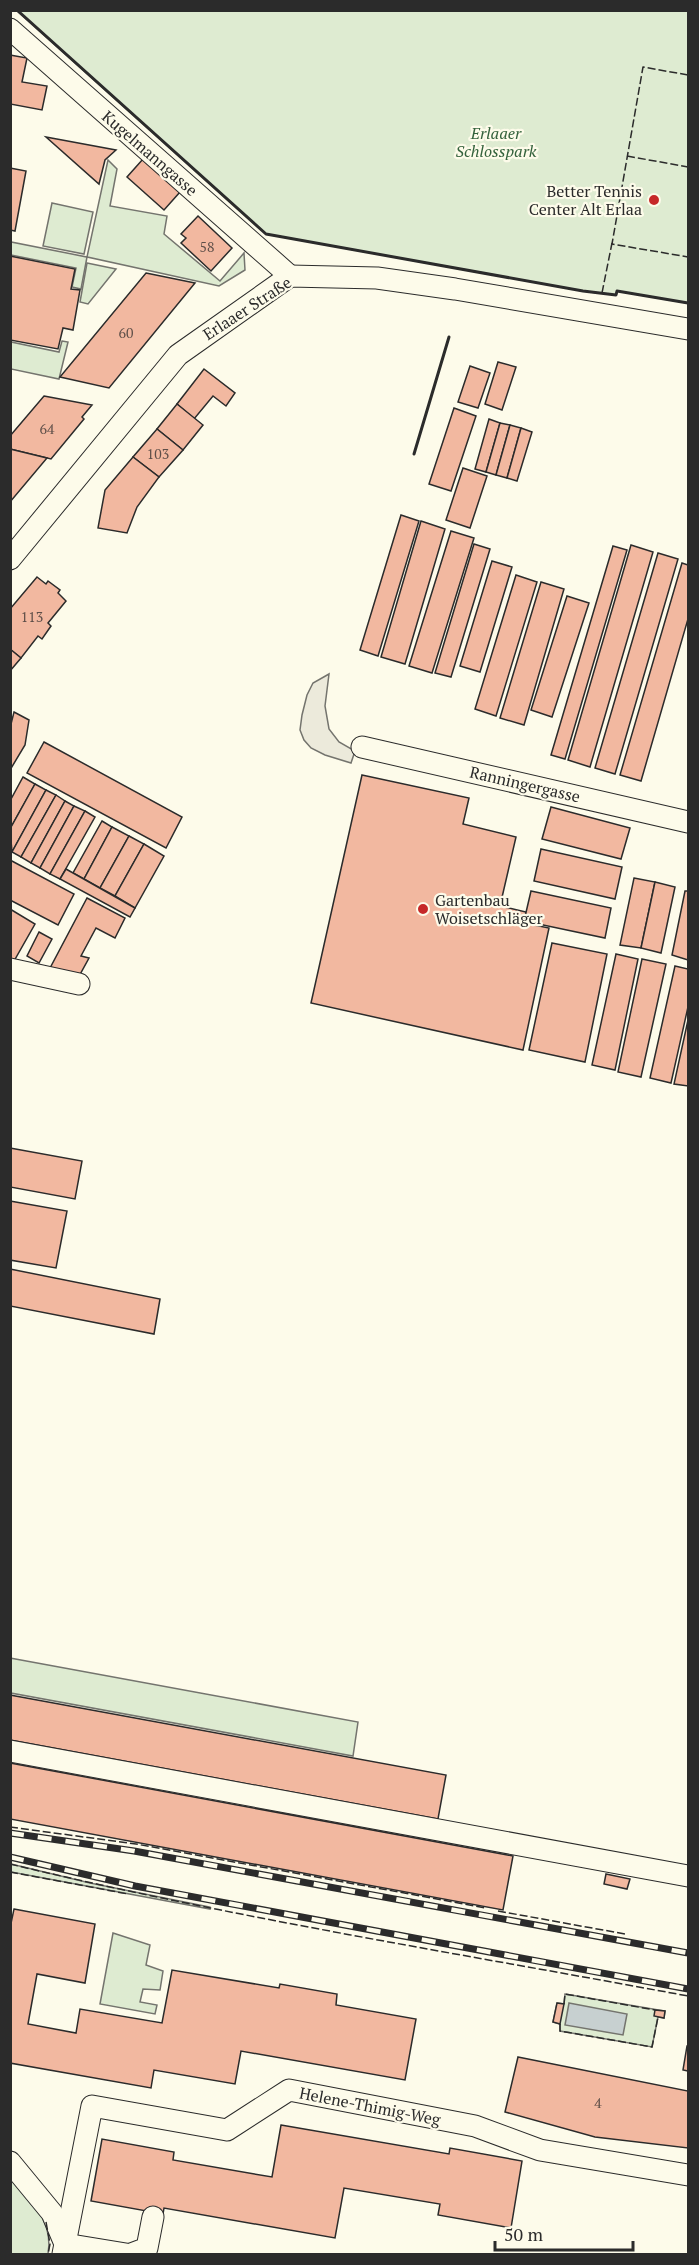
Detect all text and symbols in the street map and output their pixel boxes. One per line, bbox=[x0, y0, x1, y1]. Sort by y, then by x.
street label: Kugelmanngasse bbox=[97, 105, 203, 201]
park label: Erlaaer Schlosspark bbox=[455, 122, 537, 162]
place label: Better Tennis Center Alt Erlaa bbox=[529, 180, 642, 220]
marker: Better Tennis Center Alt Erlaa bbox=[647, 193, 661, 207]
house number: 58 bbox=[200, 237, 214, 256]
street label: Erlaaer Straße bbox=[198, 271, 296, 345]
house number: 60 bbox=[119, 323, 133, 342]
house number: 64 bbox=[40, 419, 55, 438]
house number: 103 bbox=[147, 444, 169, 463]
house number: 113 bbox=[21, 607, 43, 626]
street label: Ranningergasse bbox=[468, 761, 582, 807]
place label: Gartenbau Woisetschläger bbox=[435, 889, 544, 929]
marker: Gartenbau Woisetschläger bbox=[416, 902, 430, 916]
street label: Helene-Thimig-Weg bbox=[297, 2082, 443, 2131]
house number: 4 bbox=[594, 2093, 602, 2112]
scale bar bbox=[495, 2214, 633, 2252]
text: 50 m bbox=[504, 2222, 544, 2246]

